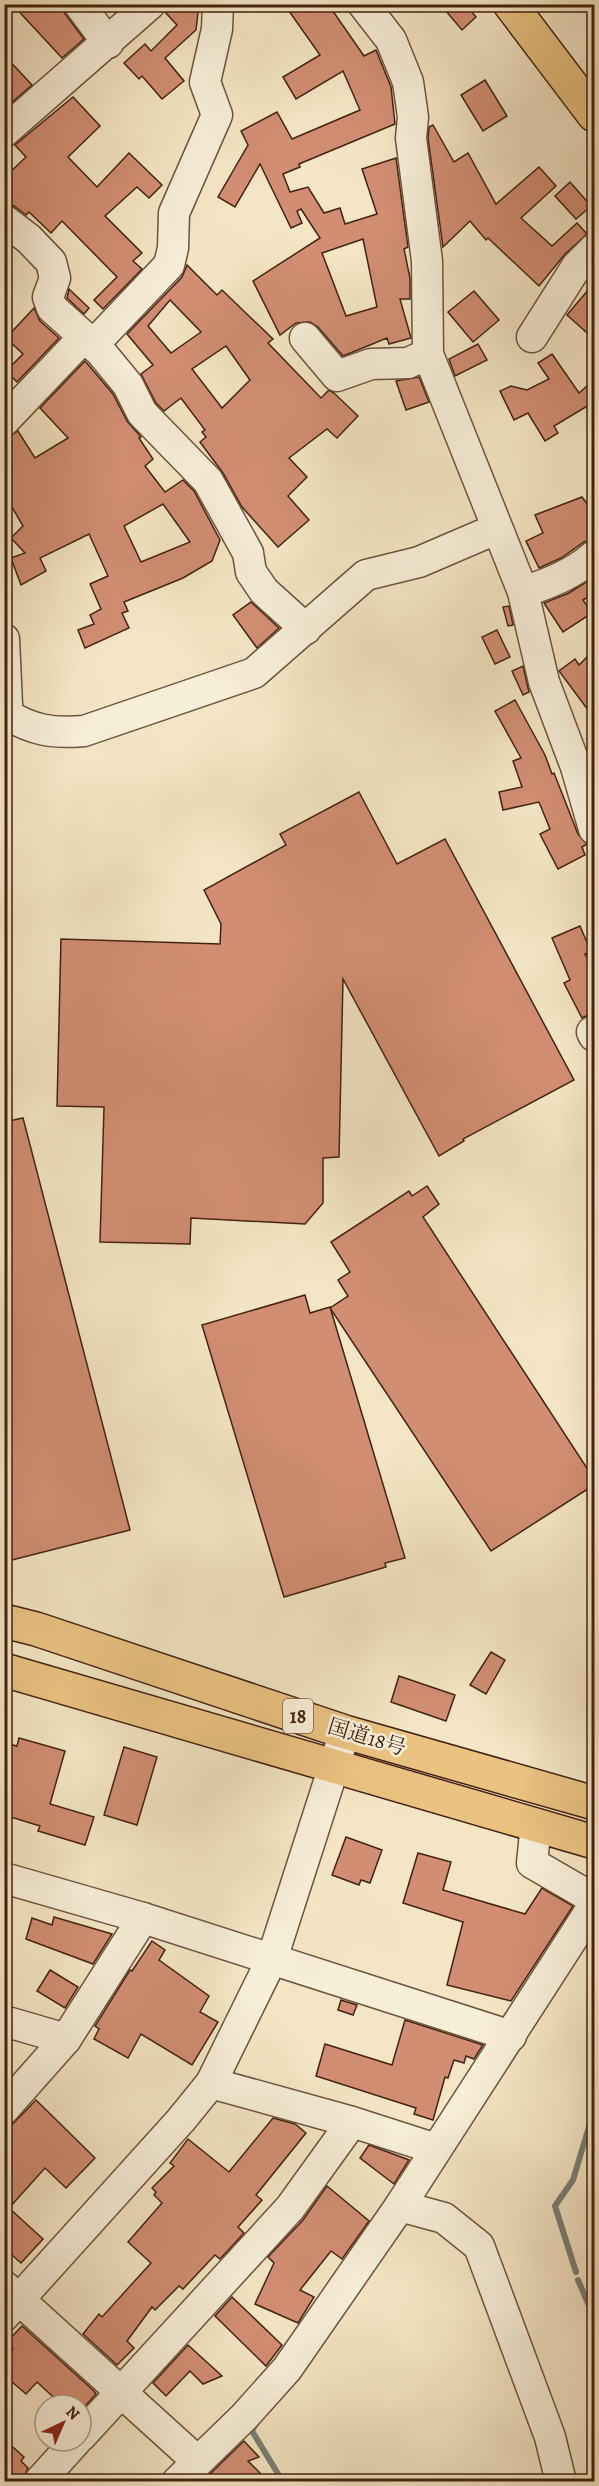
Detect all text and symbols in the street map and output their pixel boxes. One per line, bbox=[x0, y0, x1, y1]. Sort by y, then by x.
road number: 18 bbox=[283, 1699, 313, 1733]
street label: 国道18号 bbox=[324, 1712, 410, 1762]
north arrow bbox=[33, 2393, 93, 2453]
text: N bbox=[61, 2401, 85, 2425]

